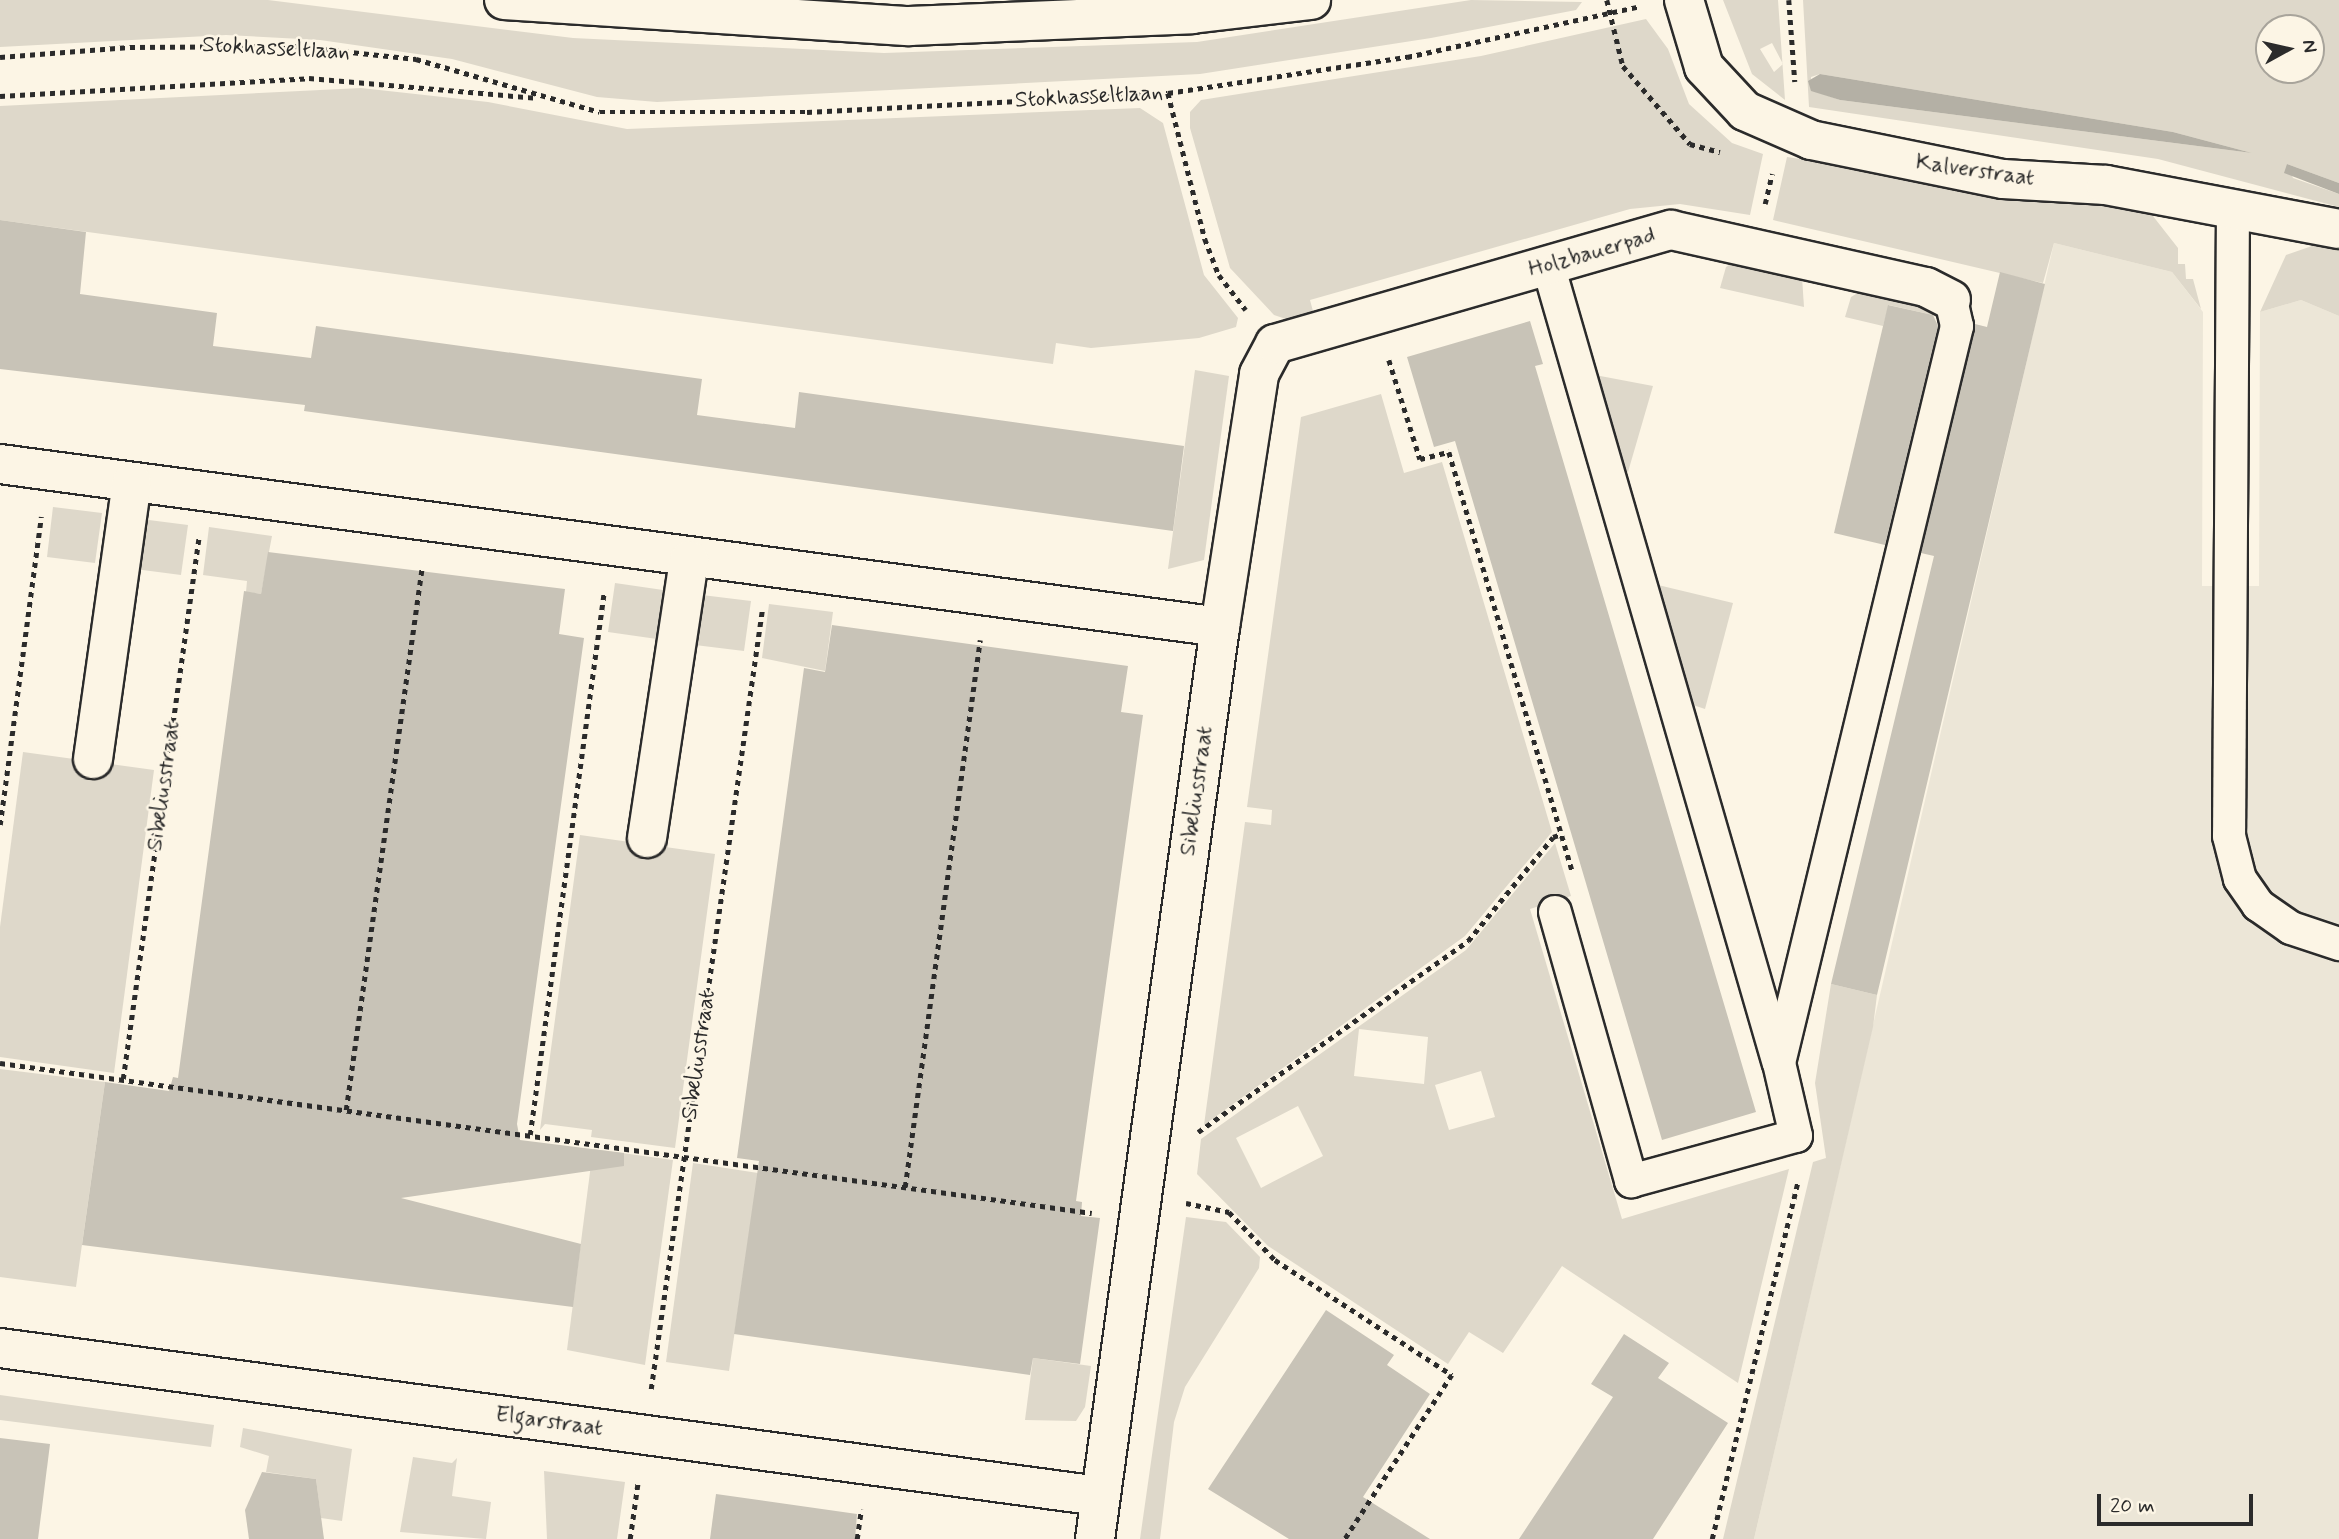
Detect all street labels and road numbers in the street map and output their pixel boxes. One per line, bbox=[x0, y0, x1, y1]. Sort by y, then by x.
street label: Stokhasseltlaan bbox=[201, 31, 351, 67]
street label: Stokhasseltlaan bbox=[1014, 79, 1164, 115]
street label: Kalverstraat bbox=[1914, 149, 2036, 193]
street label: Holzbauerpad bbox=[1525, 222, 1659, 284]
street label: Sibeliusstraat bbox=[141, 719, 187, 853]
street label: Sibeliusstraat bbox=[1174, 724, 1220, 858]
street label: Sibeliusstraat bbox=[676, 988, 722, 1122]
street label: Elgarstraat bbox=[493, 1401, 605, 1443]

